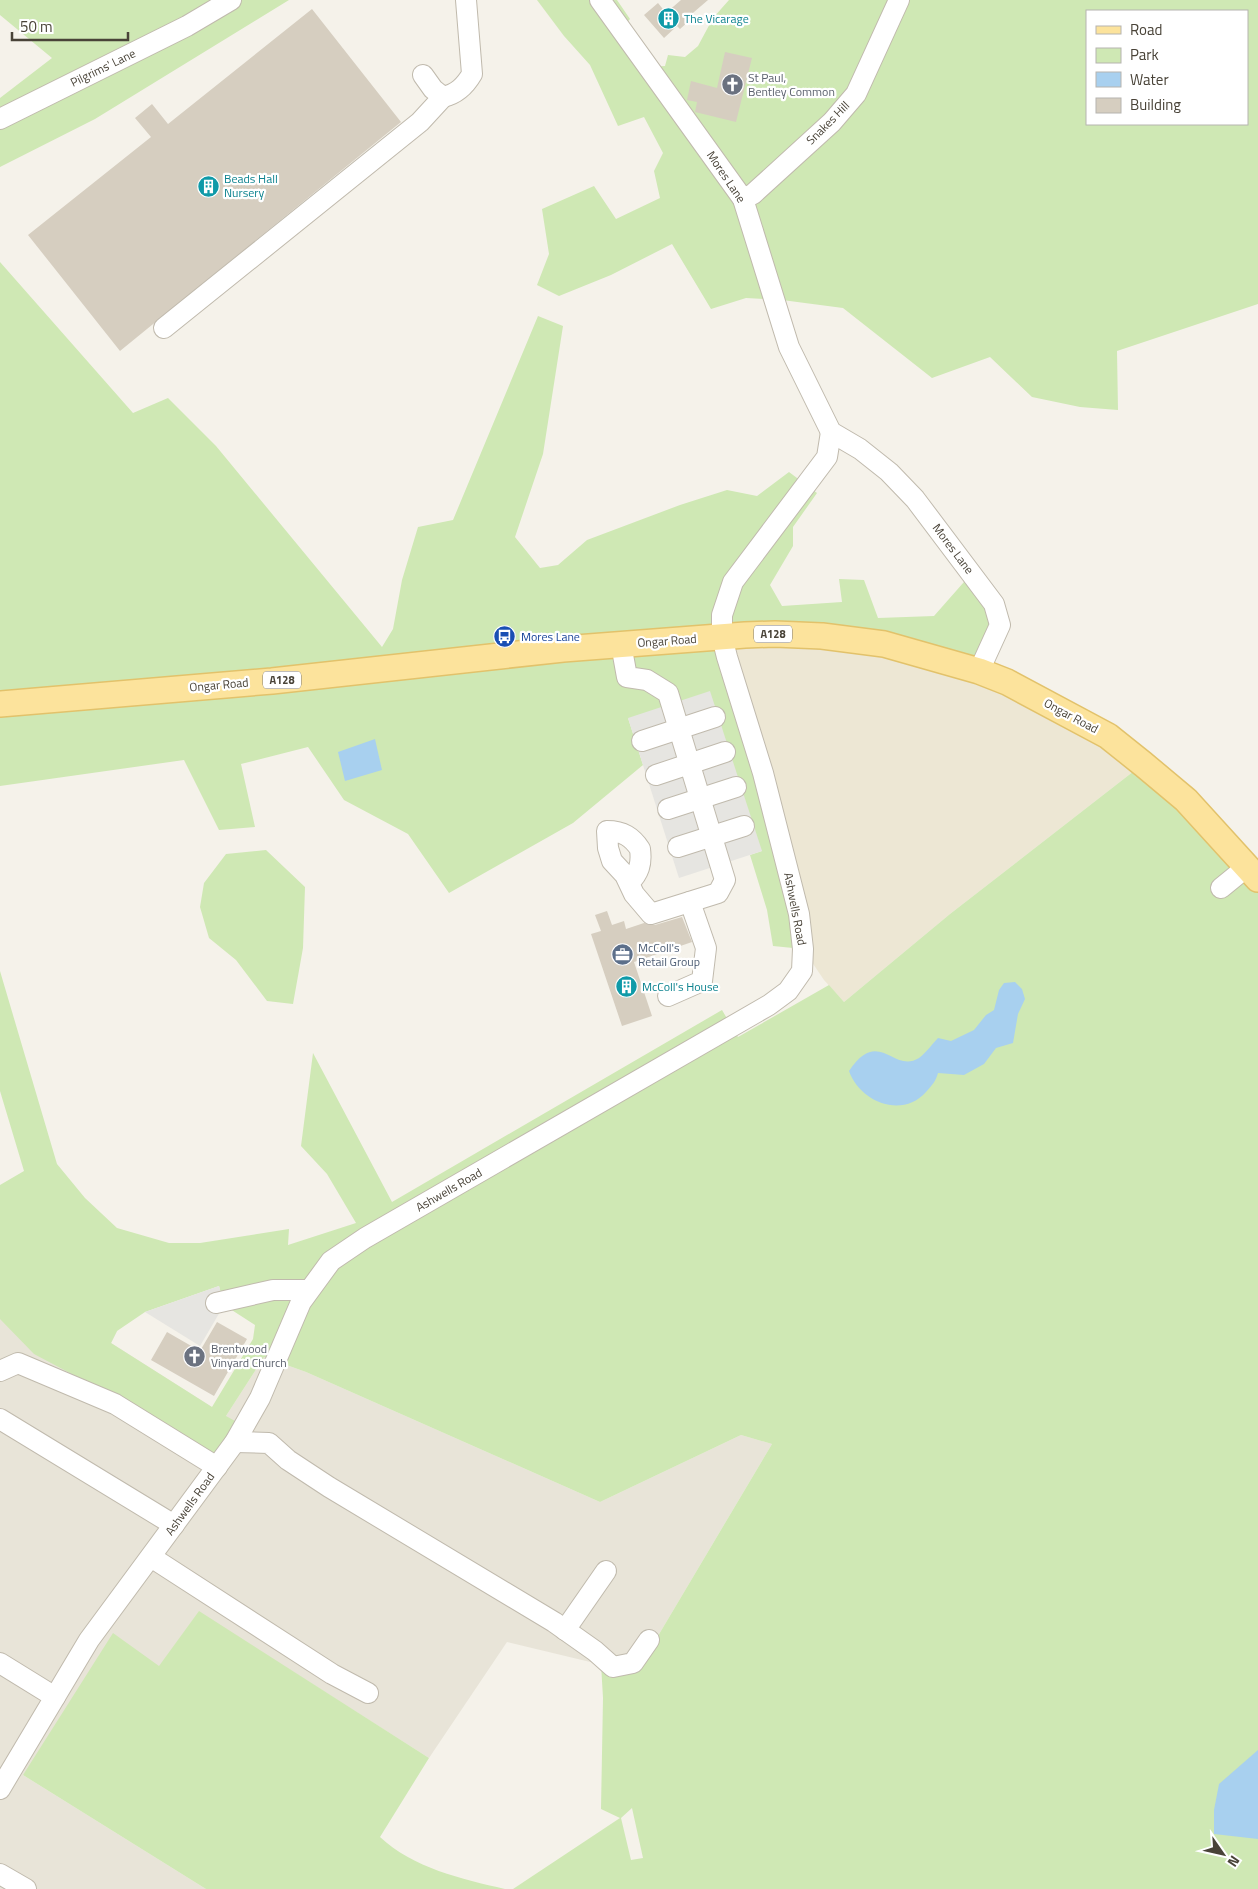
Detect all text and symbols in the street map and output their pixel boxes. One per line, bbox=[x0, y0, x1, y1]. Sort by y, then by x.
building icon: The Vicarage bbox=[656, 7, 680, 31]
place label: The Vicarage bbox=[684, 9, 749, 28]
scale bar bbox=[12, 10, 129, 42]
legend bbox=[1086, 10, 1248, 125]
text: 50 m bbox=[20, 15, 53, 38]
text: Road bbox=[1130, 18, 1162, 41]
text: Park bbox=[1130, 43, 1159, 66]
street label: Pilgrims' Lane bbox=[67, 44, 139, 92]
place label: St Paul, Bentley Common bbox=[748, 68, 835, 101]
text: Water bbox=[1130, 68, 1169, 91]
church icon: St Paul, Bentley Common bbox=[720, 73, 744, 97]
text: Building bbox=[1130, 93, 1181, 116]
street label: Snakes Hill bbox=[801, 96, 854, 149]
street label: Mores Lane bbox=[702, 147, 751, 206]
place label: Beads Hall Nursery bbox=[224, 169, 278, 202]
building icon: Beads Hall Nursery bbox=[196, 174, 220, 198]
street label: Mores Lane bbox=[928, 519, 979, 578]
bus stop icon: Mores Lane bbox=[493, 625, 517, 649]
road number: A128 bbox=[754, 626, 792, 642]
place label: Mores Lane bbox=[521, 627, 580, 646]
street label: Ongar Road bbox=[637, 629, 697, 652]
street label: Ongar Road bbox=[189, 672, 249, 697]
road number: A128 bbox=[263, 672, 301, 688]
street label: Ongar Road bbox=[1041, 693, 1102, 738]
street label: Ashwells Road bbox=[779, 871, 812, 947]
place label: McColl's Retail Group bbox=[638, 938, 700, 971]
office icon: McColl's Retail Group bbox=[610, 943, 634, 967]
building icon: McColl's House bbox=[614, 975, 638, 999]
place label: McColl's House bbox=[642, 977, 719, 996]
street label: Ashwells Road bbox=[412, 1163, 486, 1216]
place label: Brentwood Vinyard Church bbox=[211, 1339, 287, 1372]
church icon: Brentwood Vinyard Church bbox=[183, 1344, 207, 1368]
street label: Ashwells Road bbox=[160, 1468, 219, 1539]
north arrow bbox=[1198, 1829, 1248, 1879]
text: N bbox=[1223, 1852, 1246, 1871]

